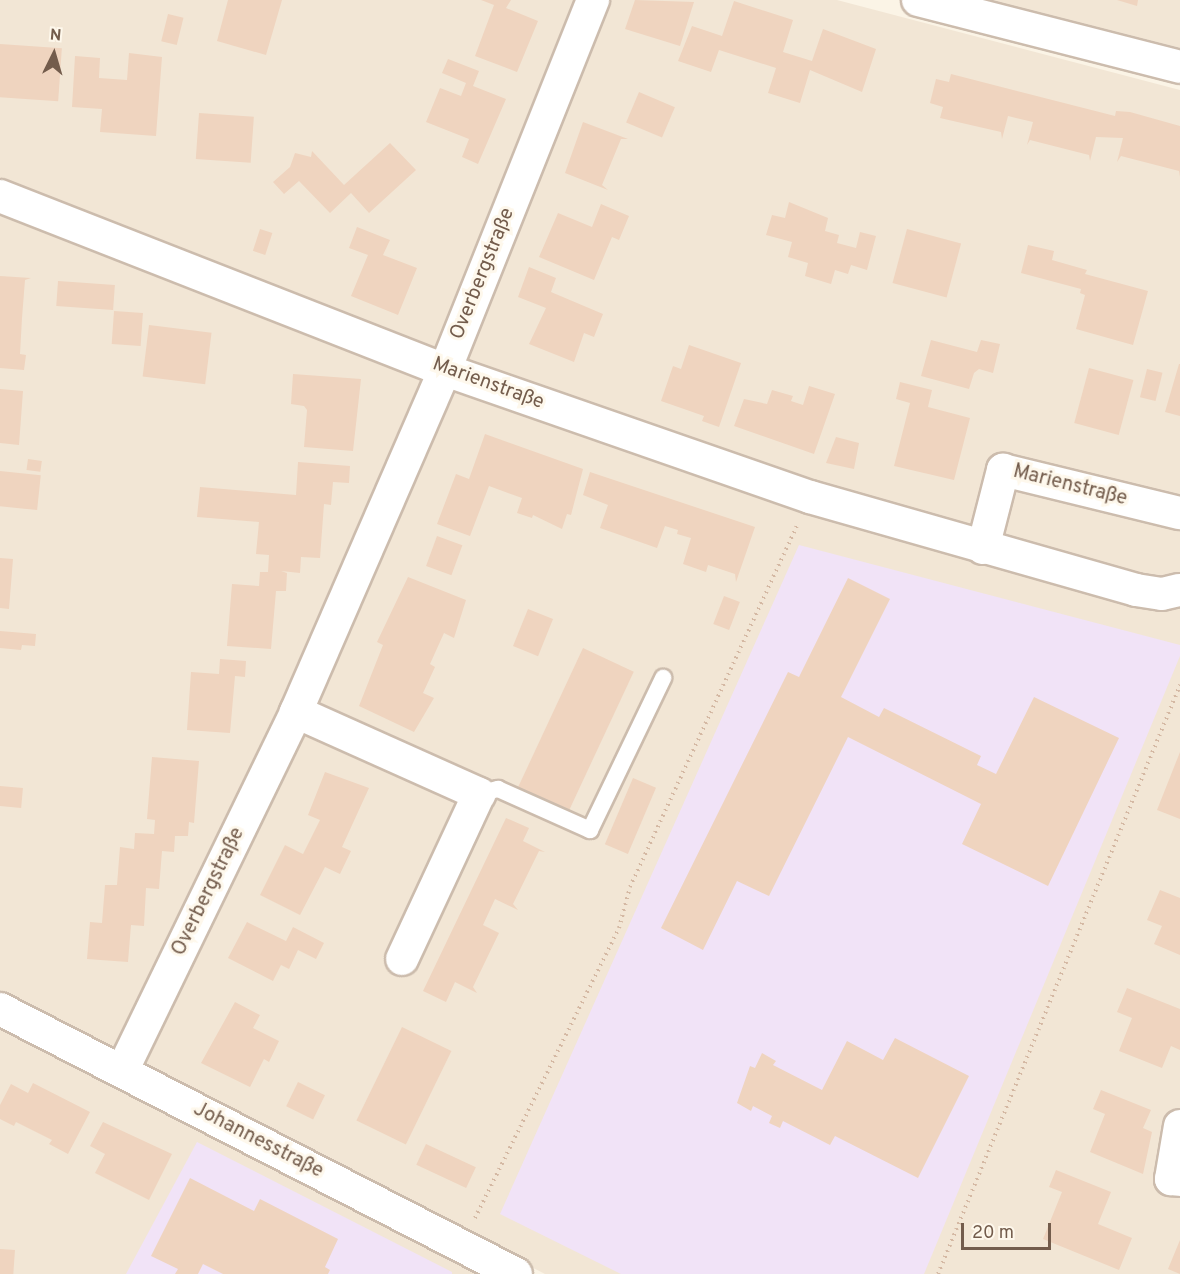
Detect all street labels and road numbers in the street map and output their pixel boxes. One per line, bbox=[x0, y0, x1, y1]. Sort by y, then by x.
street label: Overbergstraße bbox=[446, 205, 520, 343]
street label: Marienstraße bbox=[429, 353, 547, 415]
street label: Marienstraße bbox=[1010, 460, 1130, 512]
street label: Overbergstraße bbox=[168, 824, 250, 960]
street label: Johannesstraße bbox=[189, 1098, 327, 1184]

